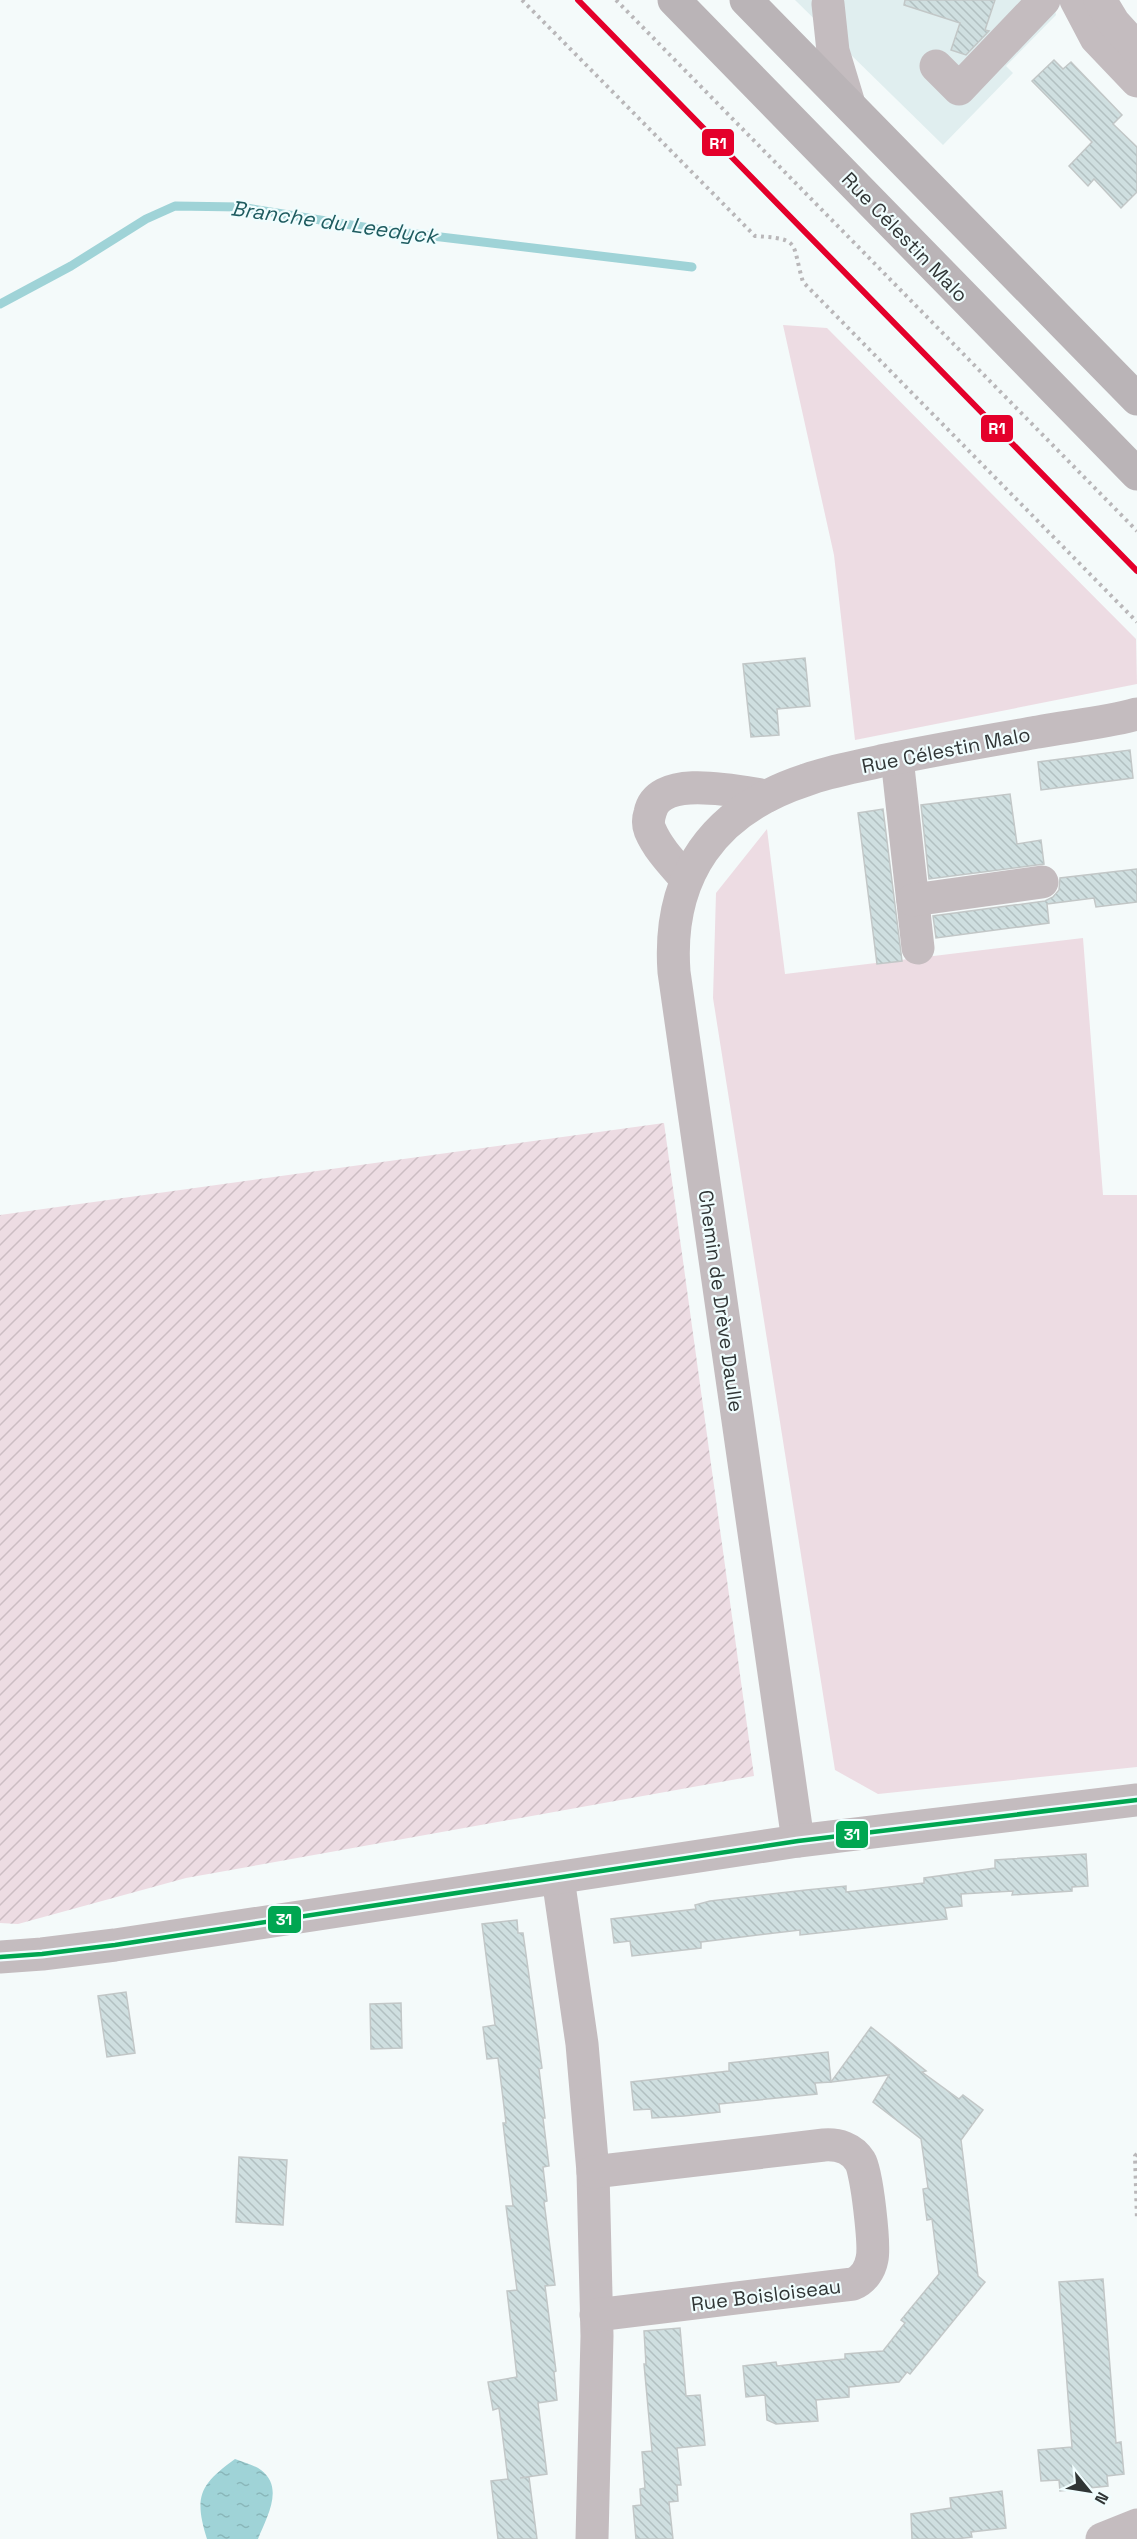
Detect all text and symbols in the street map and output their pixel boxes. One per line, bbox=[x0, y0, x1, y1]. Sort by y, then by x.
line badge: R1 bbox=[701, 128, 735, 157]
text: R1 bbox=[709, 133, 727, 154]
street label: Rue Célestin Malo bbox=[836, 166, 974, 308]
water label: Branche du Leedyck bbox=[229, 194, 441, 250]
line badge: R1 bbox=[980, 414, 1014, 443]
text: R1 bbox=[988, 418, 1006, 439]
street label: Rue Célestin Malo bbox=[860, 721, 1032, 779]
street label: Chemin de Drève Daulle bbox=[693, 1188, 749, 1414]
line badge: 31 bbox=[835, 1820, 869, 1849]
text: 31 bbox=[844, 1824, 860, 1845]
line badge: 31 bbox=[267, 1905, 302, 1934]
text: 31 bbox=[276, 1909, 292, 1930]
street label: Rue Boisloiseau bbox=[690, 2273, 842, 2317]
north arrow bbox=[1059, 2461, 1119, 2521]
text: N bbox=[1090, 2488, 1113, 2508]

